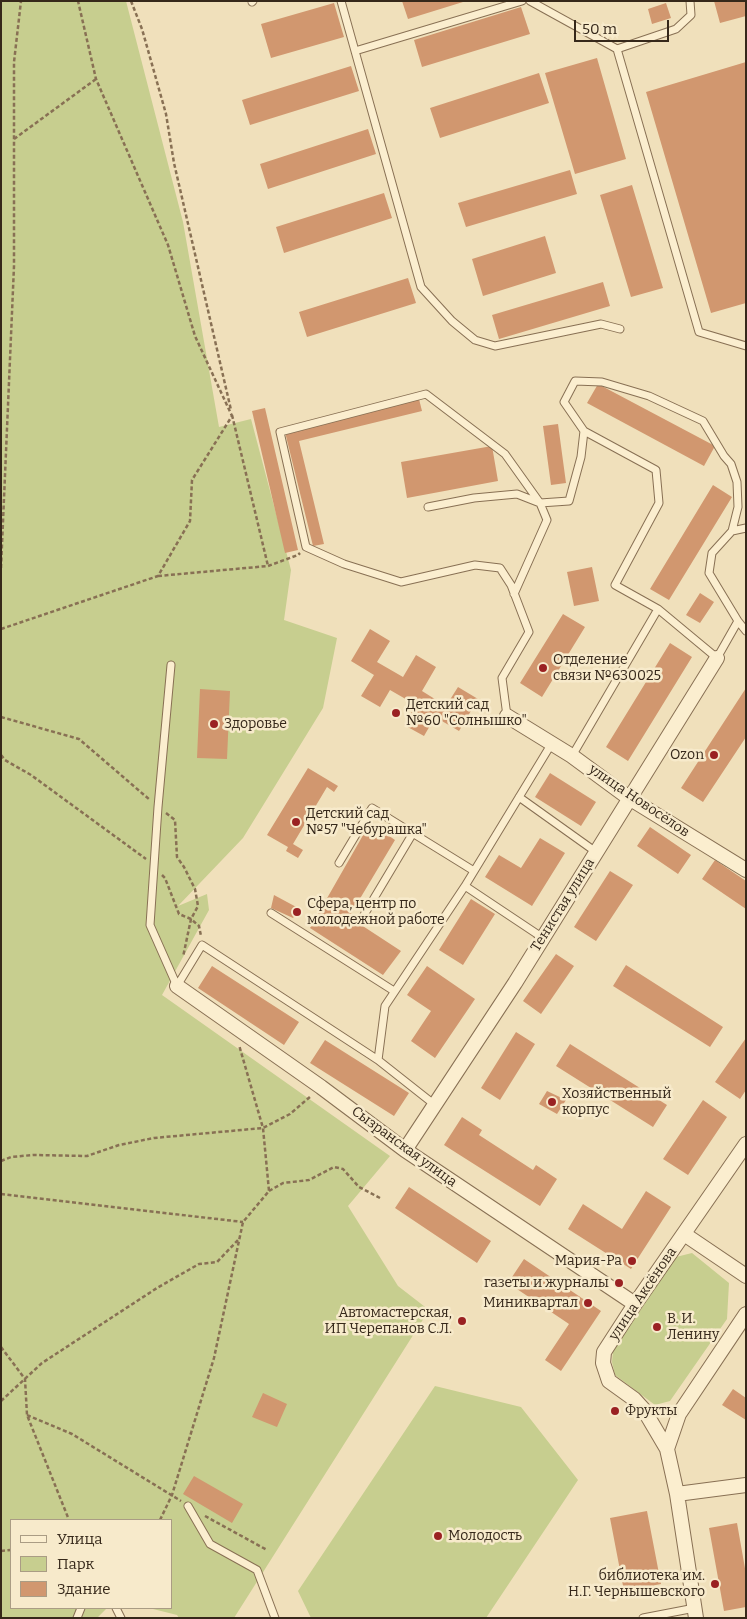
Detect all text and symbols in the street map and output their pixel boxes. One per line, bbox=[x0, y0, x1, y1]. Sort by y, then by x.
scale bar bbox=[577, 10, 672, 42]
text: 50 m bbox=[582, 20, 617, 38]
place label: Отделение связи №630025 bbox=[553, 652, 661, 684]
marker: Отделение связи №630025 bbox=[537, 662, 549, 674]
place label: Детский сад №60 "Солнышко" bbox=[406, 697, 527, 730]
marker: Детский сад №60 "Солнышко" bbox=[390, 707, 402, 719]
place label: Здоровье bbox=[224, 716, 287, 732]
marker: Здоровье bbox=[208, 718, 220, 730]
place label: Ozon bbox=[670, 747, 704, 763]
marker: Ozon bbox=[708, 749, 720, 761]
street label: улица Новосёлов bbox=[586, 761, 692, 841]
place label: Детский сад №57 "Чебурашка" bbox=[306, 806, 427, 839]
marker: Детский сад №57 "Чебурашка" bbox=[290, 816, 302, 828]
street label: Тенистая улица bbox=[528, 855, 598, 955]
place label: Сфера, центр по молодежной работе bbox=[307, 896, 445, 929]
marker: Сфера, центр по молодежной работе bbox=[291, 906, 303, 918]
place label: Хозяйственный корпус bbox=[562, 1086, 671, 1118]
marker: Хозяйственный корпус bbox=[546, 1096, 558, 1108]
street label: Сызранская улица bbox=[348, 1103, 460, 1191]
street label: улица Аксёнова bbox=[606, 1244, 680, 1344]
place label: Мария-Ра bbox=[555, 1253, 622, 1269]
marker: Мария-Ра bbox=[626, 1255, 638, 1267]
place label: газеты и журналы bbox=[484, 1275, 609, 1291]
marker: газеты и журналы bbox=[613, 1277, 625, 1289]
place label: Миниквартал bbox=[483, 1295, 578, 1311]
marker: Миниквартал bbox=[582, 1297, 594, 1309]
place label: Автомастерская, ИП Черепанов С.Л. bbox=[324, 1305, 452, 1338]
place label: В. И. Ленину bbox=[667, 1311, 719, 1344]
marker: Автомастерская, ИП Черепанов С.Л. bbox=[456, 1315, 468, 1327]
marker: В. И. Ленину bbox=[651, 1321, 663, 1333]
place label: Фрукты bbox=[625, 1403, 677, 1419]
marker: Фрукты bbox=[609, 1405, 621, 1417]
legend bbox=[10, 1519, 172, 1609]
place label: Молодость bbox=[448, 1528, 522, 1544]
text: Улица bbox=[57, 1530, 103, 1548]
marker: Молодость bbox=[432, 1530, 444, 1542]
text: Парк bbox=[57, 1555, 94, 1573]
place label: библиотека им. Н.Г. Чернышевского bbox=[568, 1568, 705, 1600]
marker: библиотека им. Н.Г. Чернышевского bbox=[709, 1578, 721, 1590]
text: Здание bbox=[57, 1580, 111, 1598]

